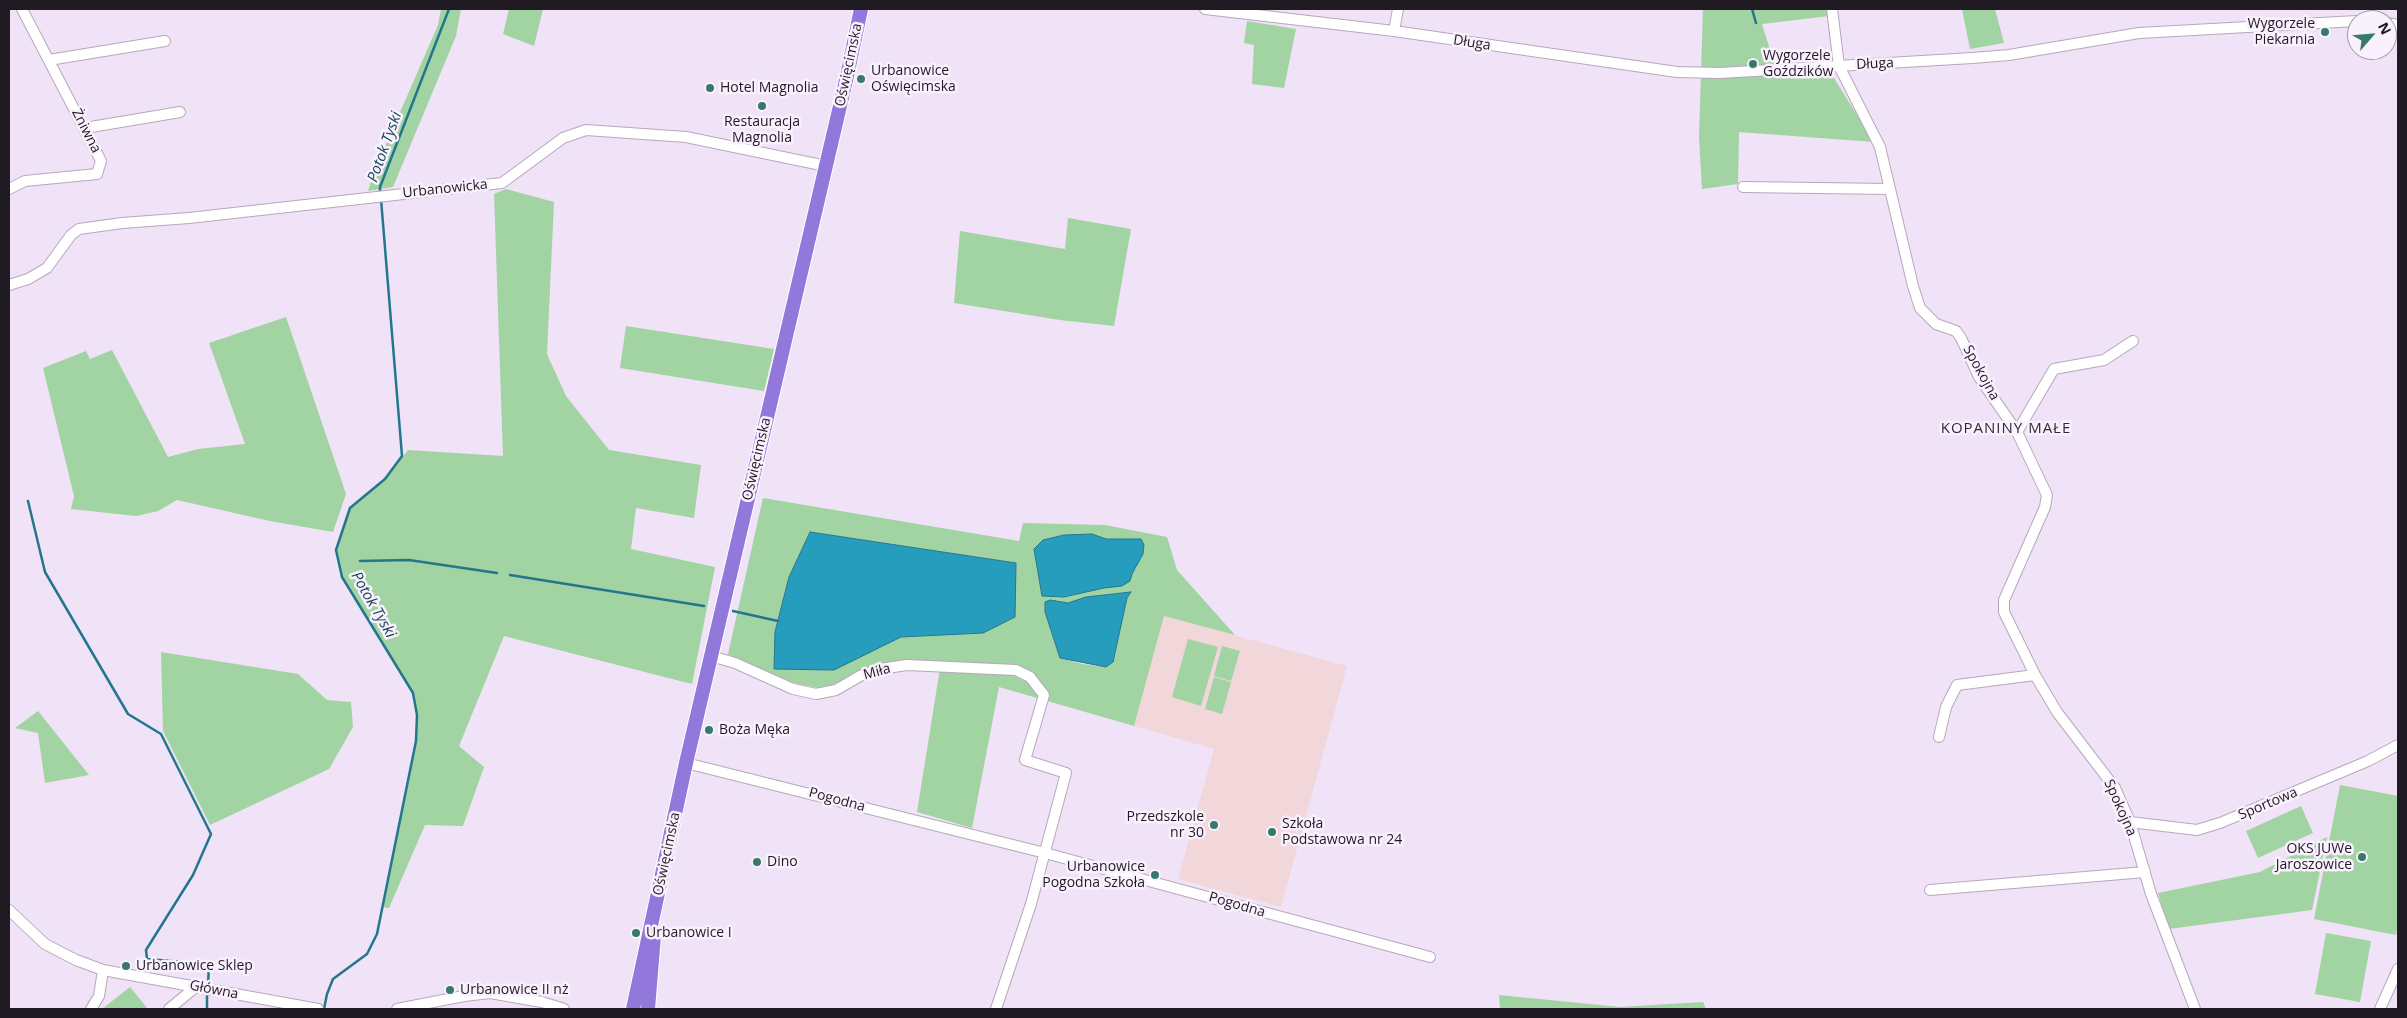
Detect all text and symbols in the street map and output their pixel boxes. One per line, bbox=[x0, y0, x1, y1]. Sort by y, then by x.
north arrow bbox=[2347, 10, 2397, 60]
place label: Wygorzele Piekarnia bbox=[2247, 16, 2315, 48]
text: N bbox=[2374, 19, 2396, 38]
street label: Oświęcimska bbox=[832, 22, 866, 108]
marker: Wygorzele Piekarnia bbox=[2319, 26, 2331, 38]
street label: Długa bbox=[1452, 32, 1492, 54]
place label: Wygorzele Goździków bbox=[1763, 48, 1833, 80]
street label: Długa bbox=[1856, 55, 1894, 73]
marker: Wygorzele Goździków bbox=[1747, 58, 1759, 70]
place label: Urbanowice Oświęcimska bbox=[871, 63, 956, 95]
marker: Urbanowice Oświęcimska bbox=[855, 73, 867, 85]
place label: Hotel Magnolia bbox=[720, 80, 819, 96]
marker: Hotel Magnolia bbox=[704, 82, 716, 94]
marker: Restauracja Magnolia bbox=[756, 100, 768, 112]
street label: Żniwna bbox=[68, 106, 104, 156]
water label: Potok Tyski bbox=[364, 109, 406, 185]
place label: Restauracja Magnolia bbox=[724, 114, 800, 146]
street label: Urbanowicka bbox=[402, 176, 488, 202]
street label: Spokojna bbox=[1959, 343, 2003, 403]
street label: Oświęcimska bbox=[739, 416, 775, 502]
district label: KOPANINY MAŁE bbox=[1939, 420, 2073, 438]
water label: Potok Tyski bbox=[347, 569, 399, 641]
street label: Miła bbox=[862, 660, 892, 684]
place label: Boża Męka bbox=[719, 722, 790, 738]
marker: Boża Męka bbox=[703, 724, 715, 736]
street label: Spokojna bbox=[2100, 777, 2140, 839]
street label: Pogodna bbox=[807, 784, 867, 816]
street label: Sportowa bbox=[2236, 784, 2300, 824]
place label: Przedszkole nr 30 bbox=[1126, 809, 1204, 842]
street label: Oświęcimska bbox=[650, 811, 684, 897]
place label: Szkoła Podstawowa nr 24 bbox=[1282, 816, 1402, 849]
marker: Przedszkole nr 30 bbox=[1208, 819, 1220, 831]
marker: Szkoła Podstawowa nr 24 bbox=[1266, 826, 1278, 838]
place label: OKS JUWe Jaroszowice bbox=[2276, 841, 2352, 874]
marker: OKS JUWe Jaroszowice bbox=[2356, 851, 2368, 863]
place label: Dino bbox=[767, 854, 798, 870]
marker: Dino bbox=[751, 856, 763, 868]
place label: Urbanowice Pogodna Szkoła bbox=[1042, 859, 1145, 892]
marker: Urbanowice Pogodna Szkoła bbox=[1149, 869, 1161, 881]
street label: Pogodna bbox=[1207, 889, 1267, 921]
place label: Urbanowice I bbox=[646, 925, 732, 941]
marker: Urbanowice I bbox=[630, 927, 642, 939]
place label: Urbanowice Sklep bbox=[136, 958, 253, 974]
marker: Urbanowice Sklep bbox=[120, 960, 132, 972]
street label: Główna bbox=[188, 977, 240, 1003]
place label: Urbanowice II nż bbox=[460, 982, 568, 998]
marker: Urbanowice II nż bbox=[444, 984, 456, 996]

